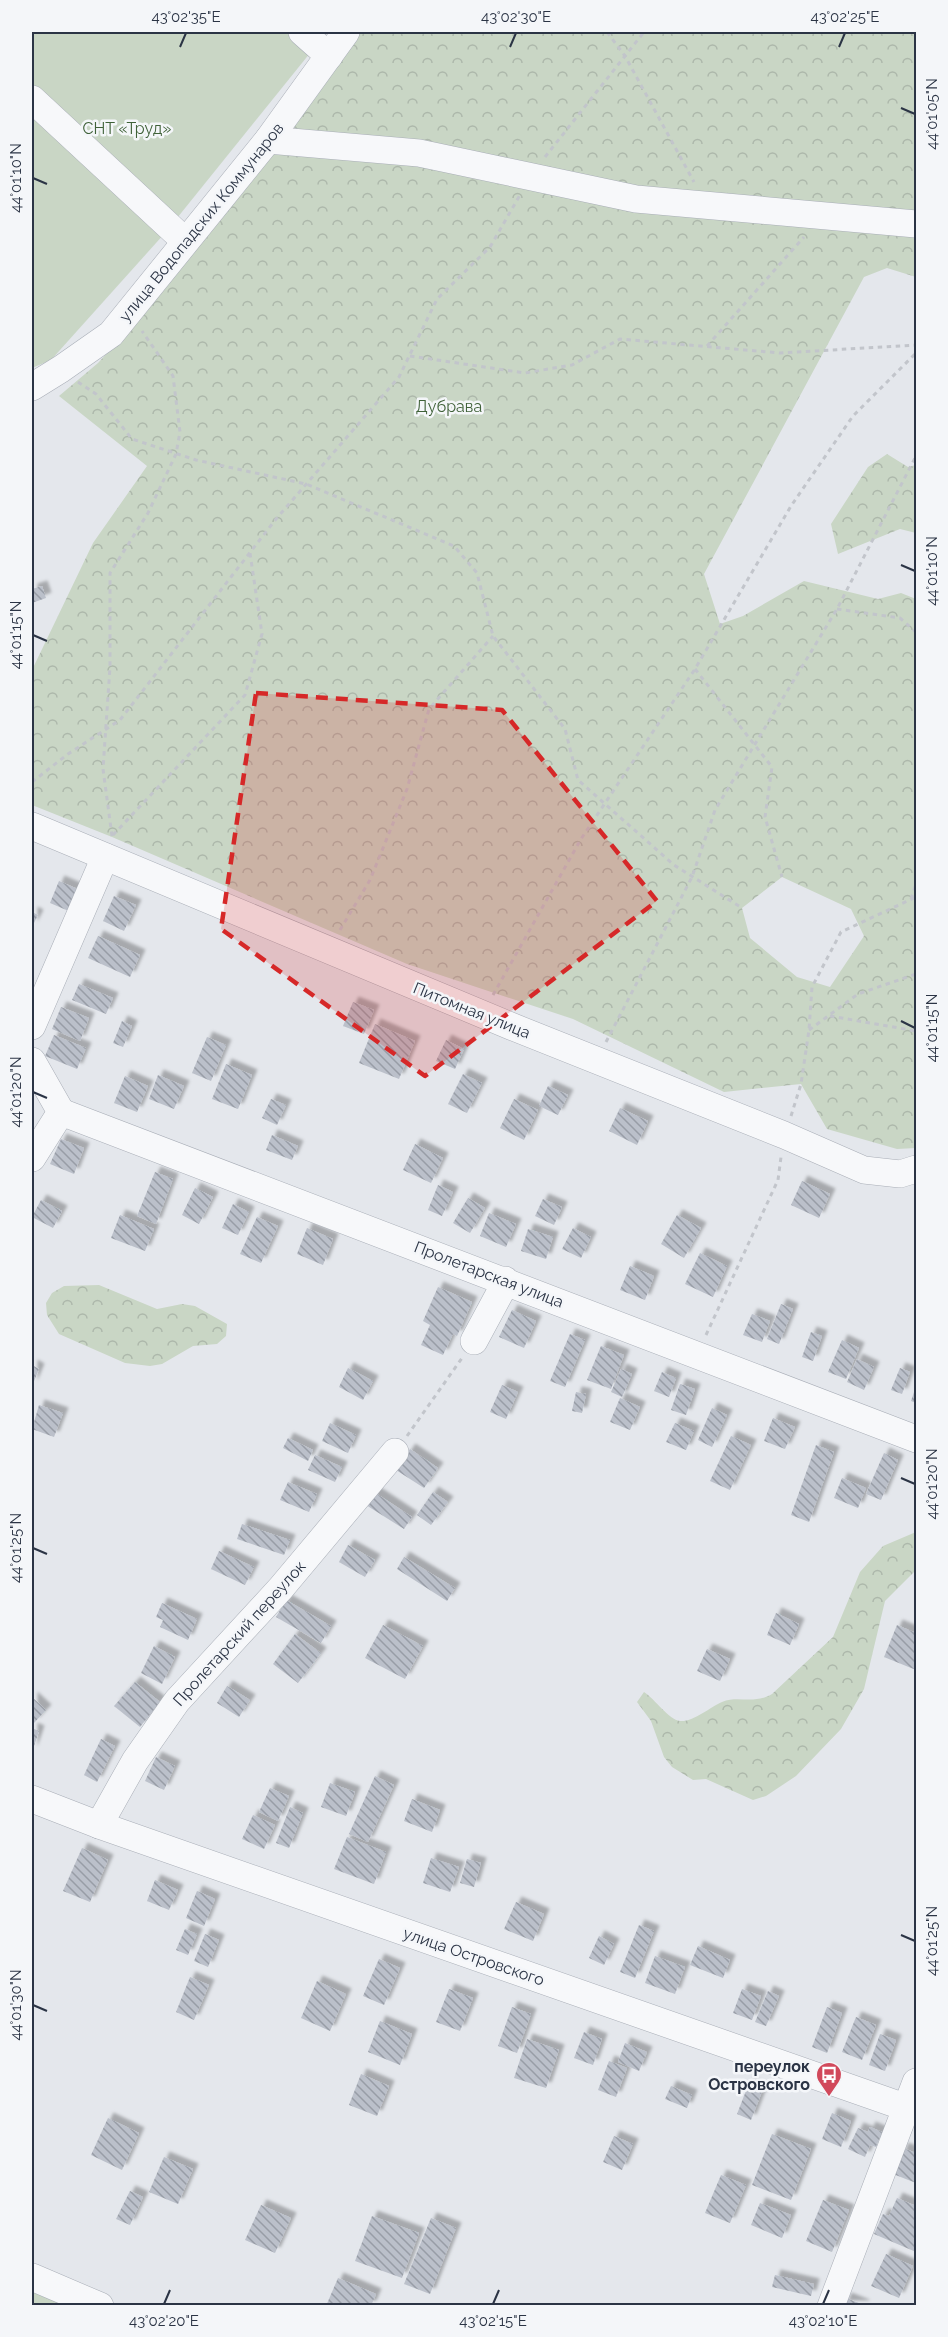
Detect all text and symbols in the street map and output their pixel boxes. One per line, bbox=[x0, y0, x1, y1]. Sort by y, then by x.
text: 43°02'35"E bbox=[151, 8, 221, 26]
text: 43°02'30"E bbox=[481, 8, 551, 26]
text: 43°02'25"E bbox=[811, 8, 880, 26]
text: 44°01'05"N bbox=[923, 78, 941, 150]
park label: СНТ «Труд» bbox=[82, 119, 172, 138]
street label: улица Водопадских Коммунаров bbox=[115, 119, 288, 326]
text: 44°01'10"N bbox=[7, 143, 25, 213]
park label: Дубрава bbox=[416, 397, 482, 416]
text: 44°01'10"N bbox=[923, 536, 941, 606]
text: 44°01'15"N bbox=[7, 601, 25, 669]
street label: Питомная улица bbox=[411, 978, 533, 1043]
text: 44°01'15"N bbox=[923, 994, 941, 1062]
text: 44°01'20"N bbox=[7, 1056, 25, 1128]
street label: Пролетарская улица bbox=[411, 1237, 566, 1312]
text: 44°01'20"N bbox=[923, 1448, 941, 1520]
text: 44°01'25"N bbox=[7, 1513, 25, 1583]
street label: Пролетарский переулок bbox=[169, 1557, 310, 1710]
text: 44°01'25"N bbox=[923, 1906, 941, 1976]
street label: улица Островского bbox=[401, 1923, 547, 1990]
text: 44°01'30"N bbox=[7, 1969, 25, 2041]
place label: переулок Островского bbox=[708, 2057, 810, 2094]
bus stop icon: переулок Островского bbox=[814, 2060, 844, 2098]
text: 43°02'20"E bbox=[129, 2312, 199, 2330]
text: 43°02'15"E bbox=[459, 2312, 527, 2330]
text: 43°02'10"E bbox=[789, 2312, 857, 2330]

